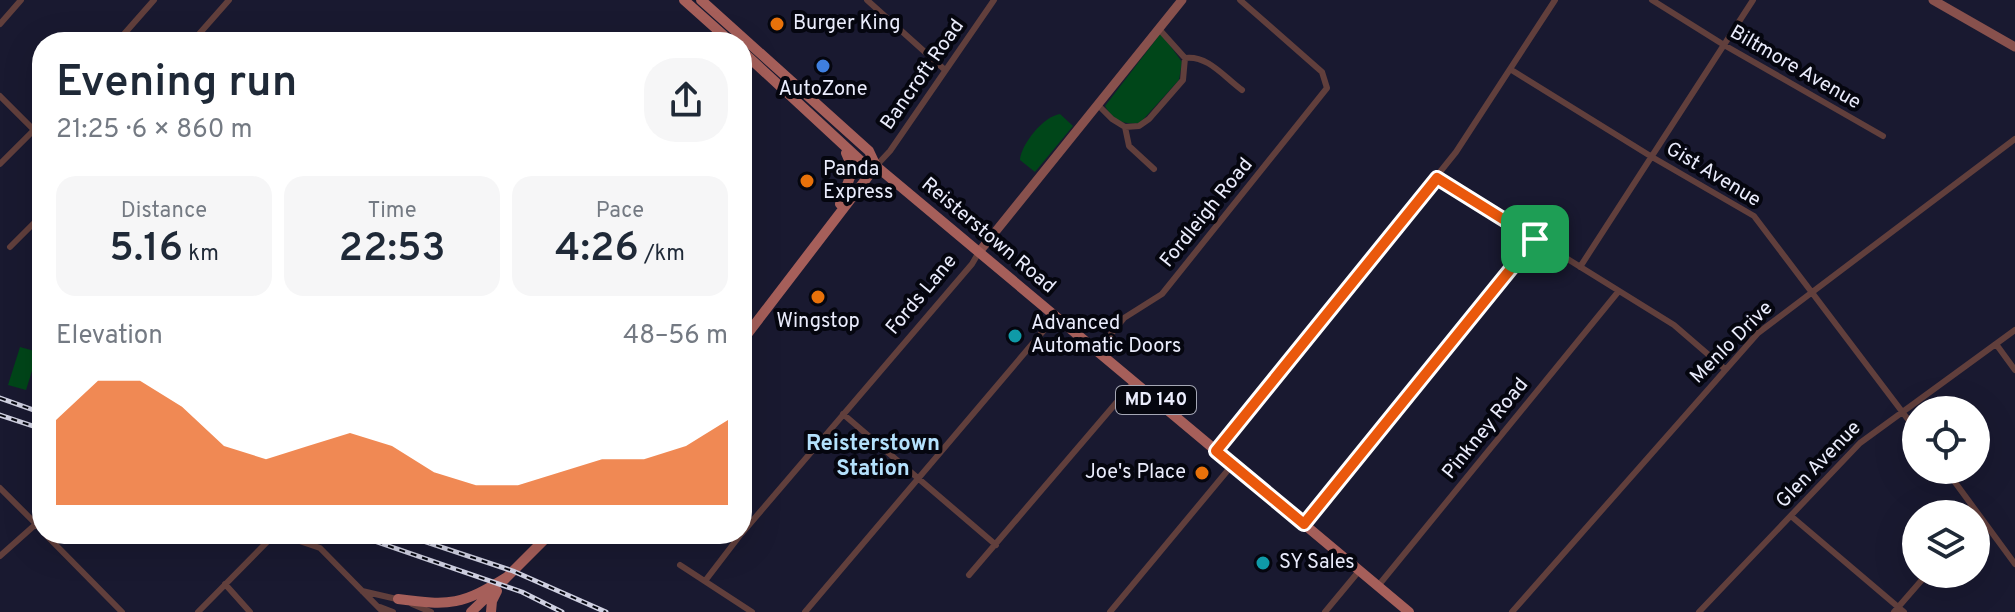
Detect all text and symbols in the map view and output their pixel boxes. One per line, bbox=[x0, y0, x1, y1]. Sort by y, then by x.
place label: Burger King bbox=[793, 11, 901, 37]
marker: Burger King bbox=[768, 15, 786, 33]
street label: Bancroft Road bbox=[875, 15, 971, 135]
street label: Biltmore Avenue bbox=[1725, 20, 1865, 116]
text: Evening run bbox=[56, 56, 297, 112]
marker: AutoZone bbox=[814, 57, 832, 75]
button: share bbox=[644, 58, 728, 142]
place label: AutoZone bbox=[779, 77, 867, 103]
text: 21:25 · 6 × 860 m bbox=[56, 114, 252, 147]
street label: Gist Avenue bbox=[1661, 136, 1765, 214]
street label: Fordleigh Road bbox=[1155, 153, 1259, 273]
place label: Panda Express bbox=[823, 157, 893, 206]
marker: Panda Express bbox=[798, 172, 816, 190]
street label: Reisterstown Road bbox=[915, 172, 1061, 300]
text: Distance bbox=[121, 198, 207, 225]
text: Time bbox=[367, 198, 417, 225]
text: Pace bbox=[596, 198, 644, 225]
pin bbox=[1501, 205, 1569, 273]
icon: arrive bbox=[1513, 217, 1557, 261]
text: 5.16 bbox=[109, 225, 183, 275]
text: 22:53 bbox=[339, 225, 445, 275]
text: 4:26 bbox=[555, 225, 639, 275]
text: km bbox=[183, 241, 219, 268]
text: /km bbox=[639, 241, 685, 268]
street label: Fords Lane bbox=[881, 249, 963, 341]
marker: Wingstop bbox=[809, 288, 827, 306]
street label: Menlo Drive bbox=[1685, 296, 1779, 390]
place label: Wingstop bbox=[776, 309, 860, 335]
place label: Advanced Automatic Doors bbox=[1031, 311, 1181, 360]
text: Elevation bbox=[56, 320, 163, 353]
text: 48–56 m bbox=[623, 320, 728, 353]
marker: Advanced Automatic Doors bbox=[1006, 327, 1024, 345]
street label: Pinkney Road bbox=[1437, 373, 1535, 485]
road number: MD 140 bbox=[1116, 386, 1196, 414]
map controls bbox=[1902, 396, 1990, 588]
button: locate bbox=[1902, 396, 1990, 484]
street label: Glen Avenue bbox=[1771, 416, 1867, 514]
district label: Reisterstown Station bbox=[806, 431, 940, 483]
place label: Joe's Place bbox=[1085, 460, 1186, 486]
marker: Joe's Place bbox=[1193, 464, 1211, 482]
button: layers bbox=[1902, 500, 1990, 588]
place label: SY Sales bbox=[1279, 550, 1355, 576]
marker: SY Sales bbox=[1254, 554, 1272, 572]

